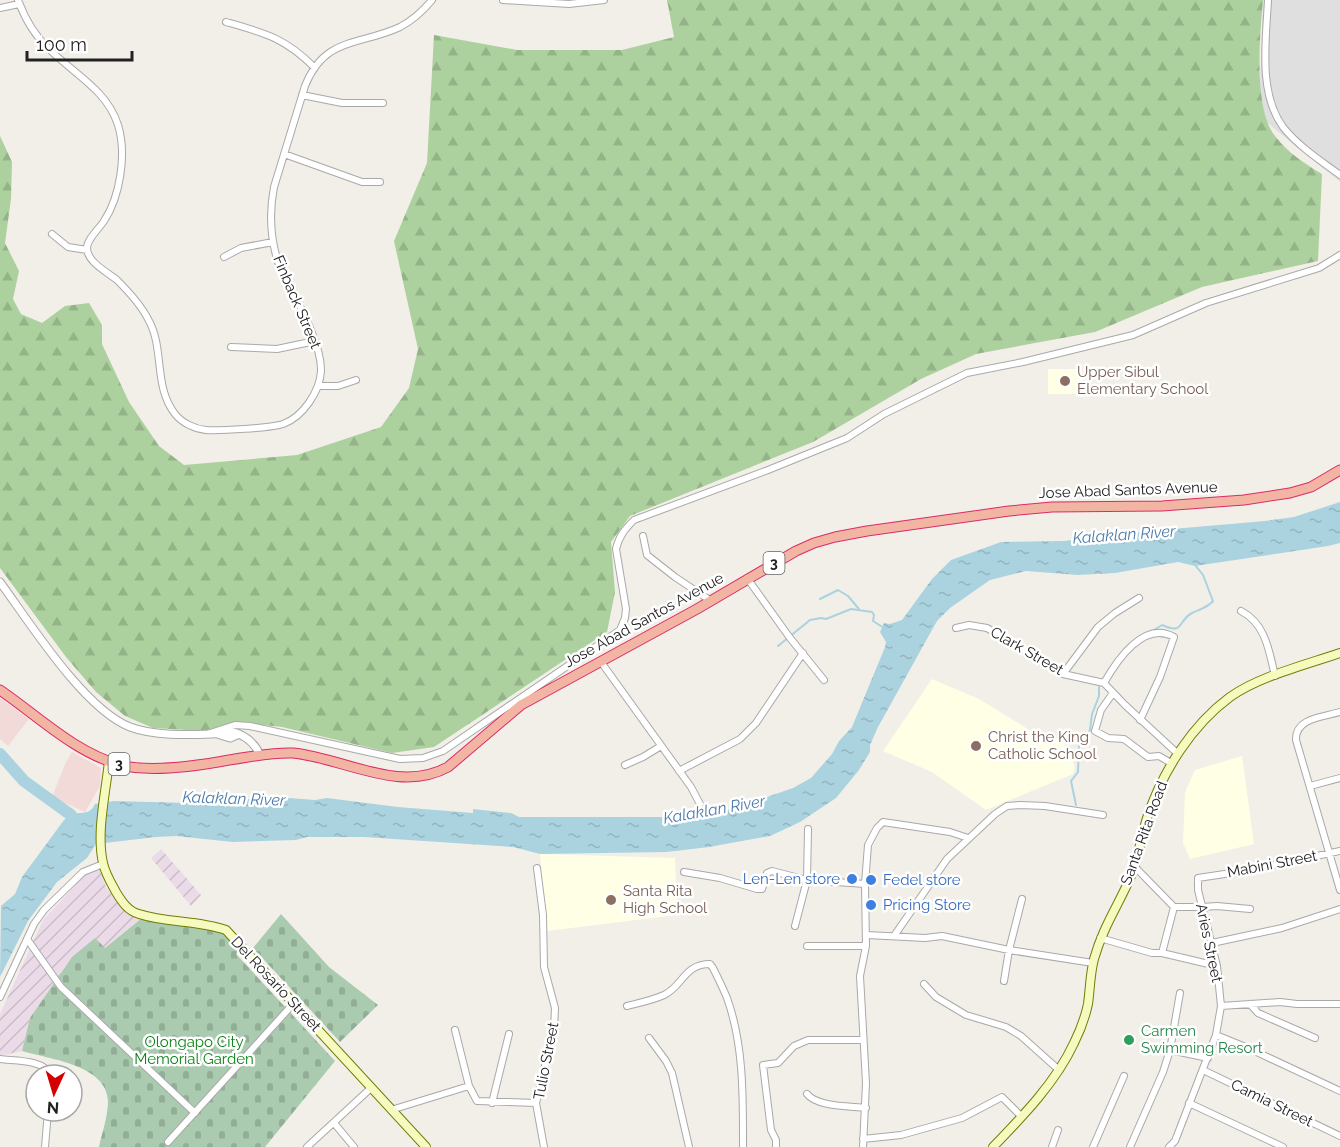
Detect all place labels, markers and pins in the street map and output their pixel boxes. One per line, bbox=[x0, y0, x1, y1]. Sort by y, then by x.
place label: Upper Sibul Elementary School bbox=[1077, 363, 1209, 398]
marker: Upper Sibul Elementary School bbox=[1058, 374, 1072, 388]
place label: Christ the King Catholic School bbox=[988, 728, 1097, 763]
marker: Christ the King Catholic School bbox=[969, 739, 983, 753]
place label: Len-Len store bbox=[743, 870, 840, 888]
place label: Fedel store bbox=[883, 871, 961, 889]
marker: Len-Len store bbox=[845, 872, 859, 886]
marker: Fedel store bbox=[864, 873, 878, 887]
place label: Santa Rita High School bbox=[623, 882, 708, 917]
marker: Santa Rita High School bbox=[604, 893, 618, 907]
place label: Pricing Store bbox=[883, 896, 971, 914]
marker: Pricing Store bbox=[864, 898, 878, 912]
place label: Carmen Swimming Resort bbox=[1141, 1022, 1263, 1057]
marker: Carmen Swimming Resort bbox=[1122, 1033, 1136, 1047]

